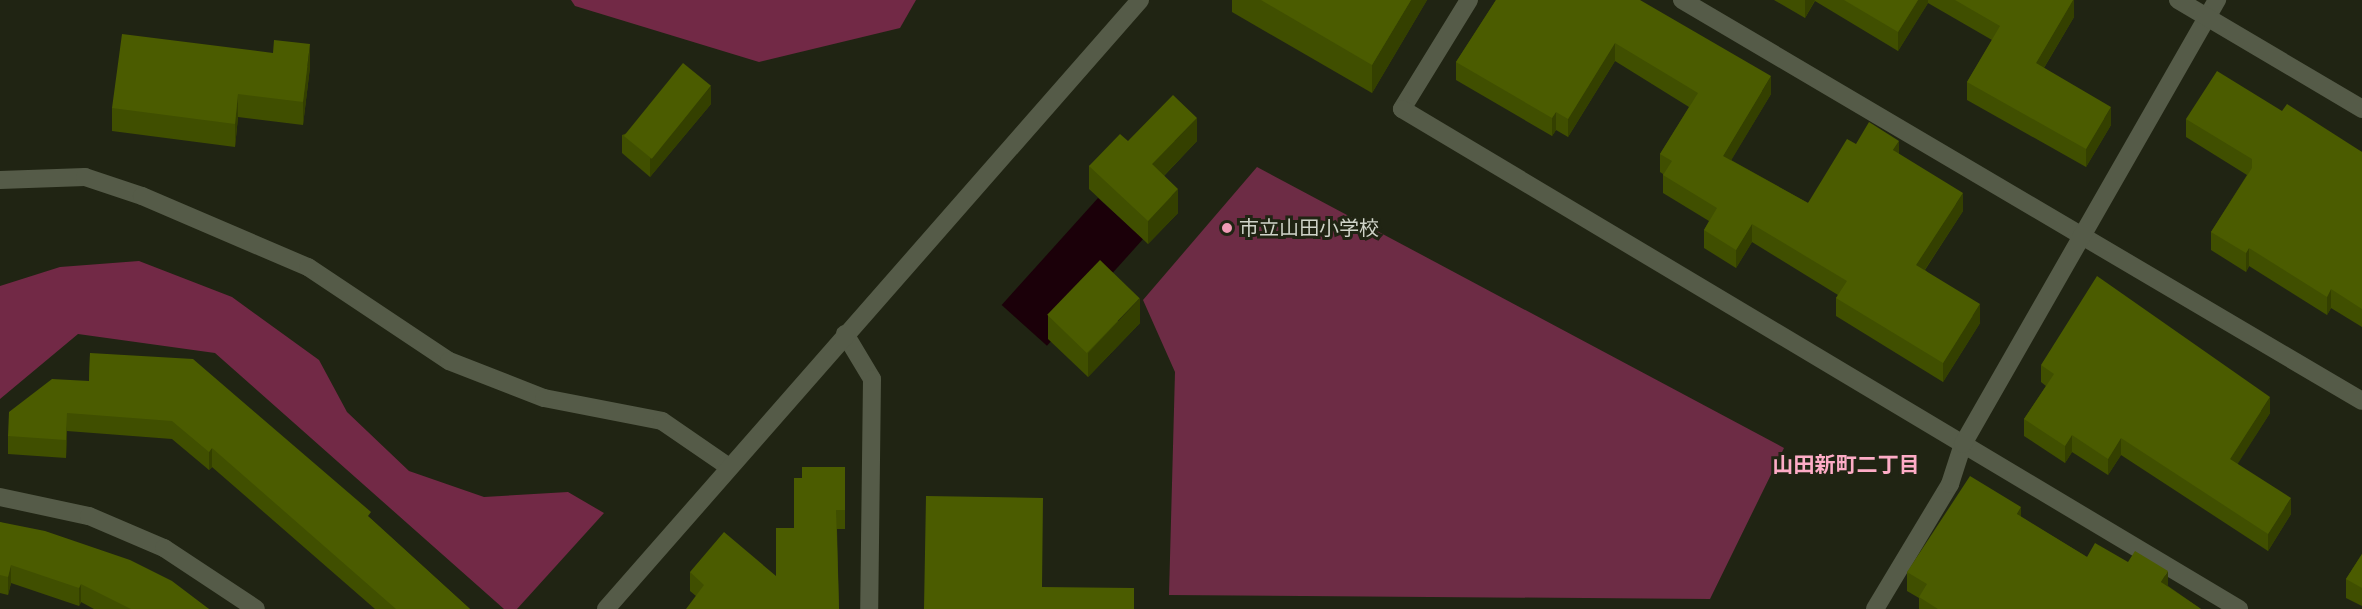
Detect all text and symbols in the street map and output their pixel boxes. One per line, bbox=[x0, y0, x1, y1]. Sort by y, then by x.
place label: 市立山田小学校 bbox=[1239, 216, 1379, 240]
marker: 市立山田小学校 bbox=[1220, 221, 1234, 235]
district label: 山田新町二丁目 bbox=[1773, 452, 1919, 478]

